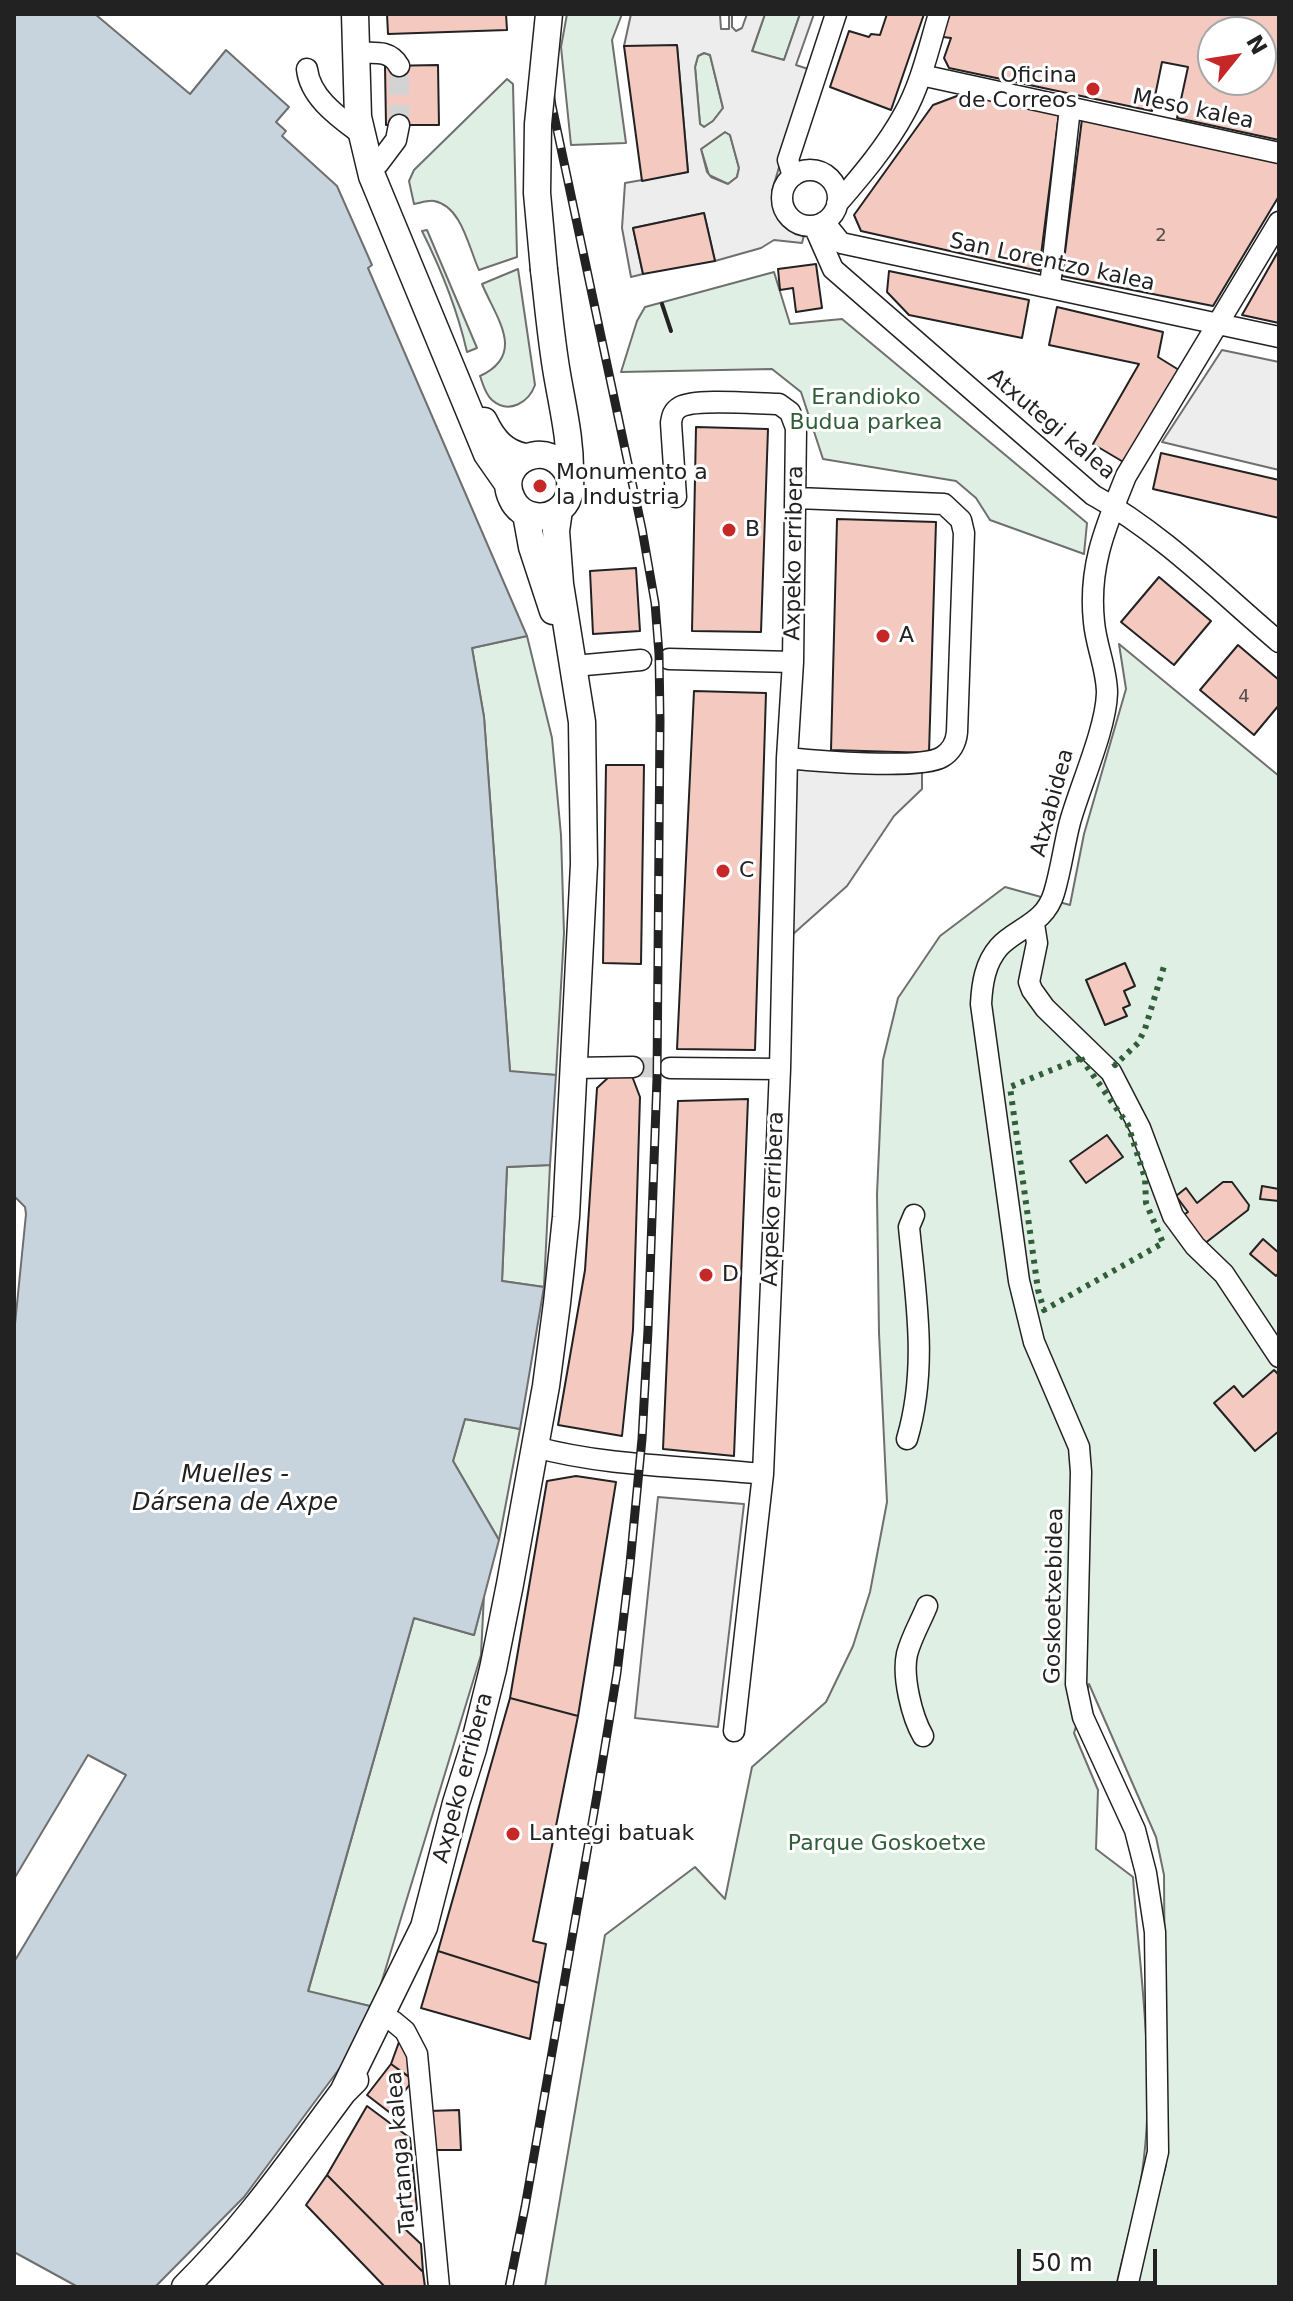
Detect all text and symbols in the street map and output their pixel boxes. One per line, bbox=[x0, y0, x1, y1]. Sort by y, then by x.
north arrow bbox=[1197, 16, 1277, 96]
text: N bbox=[1241, 31, 1272, 59]
place label: Oficina de Correos bbox=[958, 63, 1077, 114]
marker: Oficina de Correos bbox=[1084, 80, 1102, 98]
street label: Meso kalea bbox=[1130, 84, 1256, 136]
house number: 2 bbox=[1155, 225, 1167, 247]
street label: San Lorentzo kalea bbox=[947, 228, 1157, 298]
street label: Atxutegi kalea bbox=[982, 364, 1120, 486]
park label: Erandioko Budua parkea bbox=[790, 385, 942, 436]
place label: Monumento a la Industria bbox=[556, 460, 708, 512]
street label: Axpeko erribera bbox=[780, 465, 810, 641]
marker: Monumento a la Industria bbox=[531, 477, 549, 495]
place label: B bbox=[745, 517, 760, 543]
marker: B bbox=[720, 521, 738, 539]
place label: A bbox=[899, 623, 914, 649]
marker: A bbox=[874, 627, 892, 645]
house number: 4 bbox=[1238, 686, 1250, 708]
street label: Atxabidea bbox=[1026, 746, 1080, 860]
place label: C bbox=[739, 858, 754, 884]
marker: C bbox=[714, 862, 732, 880]
street label: Axpeko erribera bbox=[758, 1111, 790, 1287]
place label: D bbox=[722, 1262, 739, 1288]
marker: D bbox=[697, 1266, 715, 1284]
water label: Muelles - Dársena de Axpe bbox=[132, 1462, 338, 1518]
street label: Goskoetxebidea bbox=[1040, 1508, 1070, 1684]
street label: Axpeko erribera bbox=[429, 1690, 499, 1866]
place label: Lantegi batuak bbox=[529, 1821, 694, 1847]
marker: Lantegi batuak bbox=[504, 1825, 522, 1843]
park label: Parque Goskoetxe bbox=[788, 1831, 986, 1857]
street label: Tartanga kalea bbox=[382, 2070, 422, 2234]
scale bar bbox=[1021, 2233, 1161, 2283]
text: 50 m bbox=[1031, 2249, 1093, 2277]

